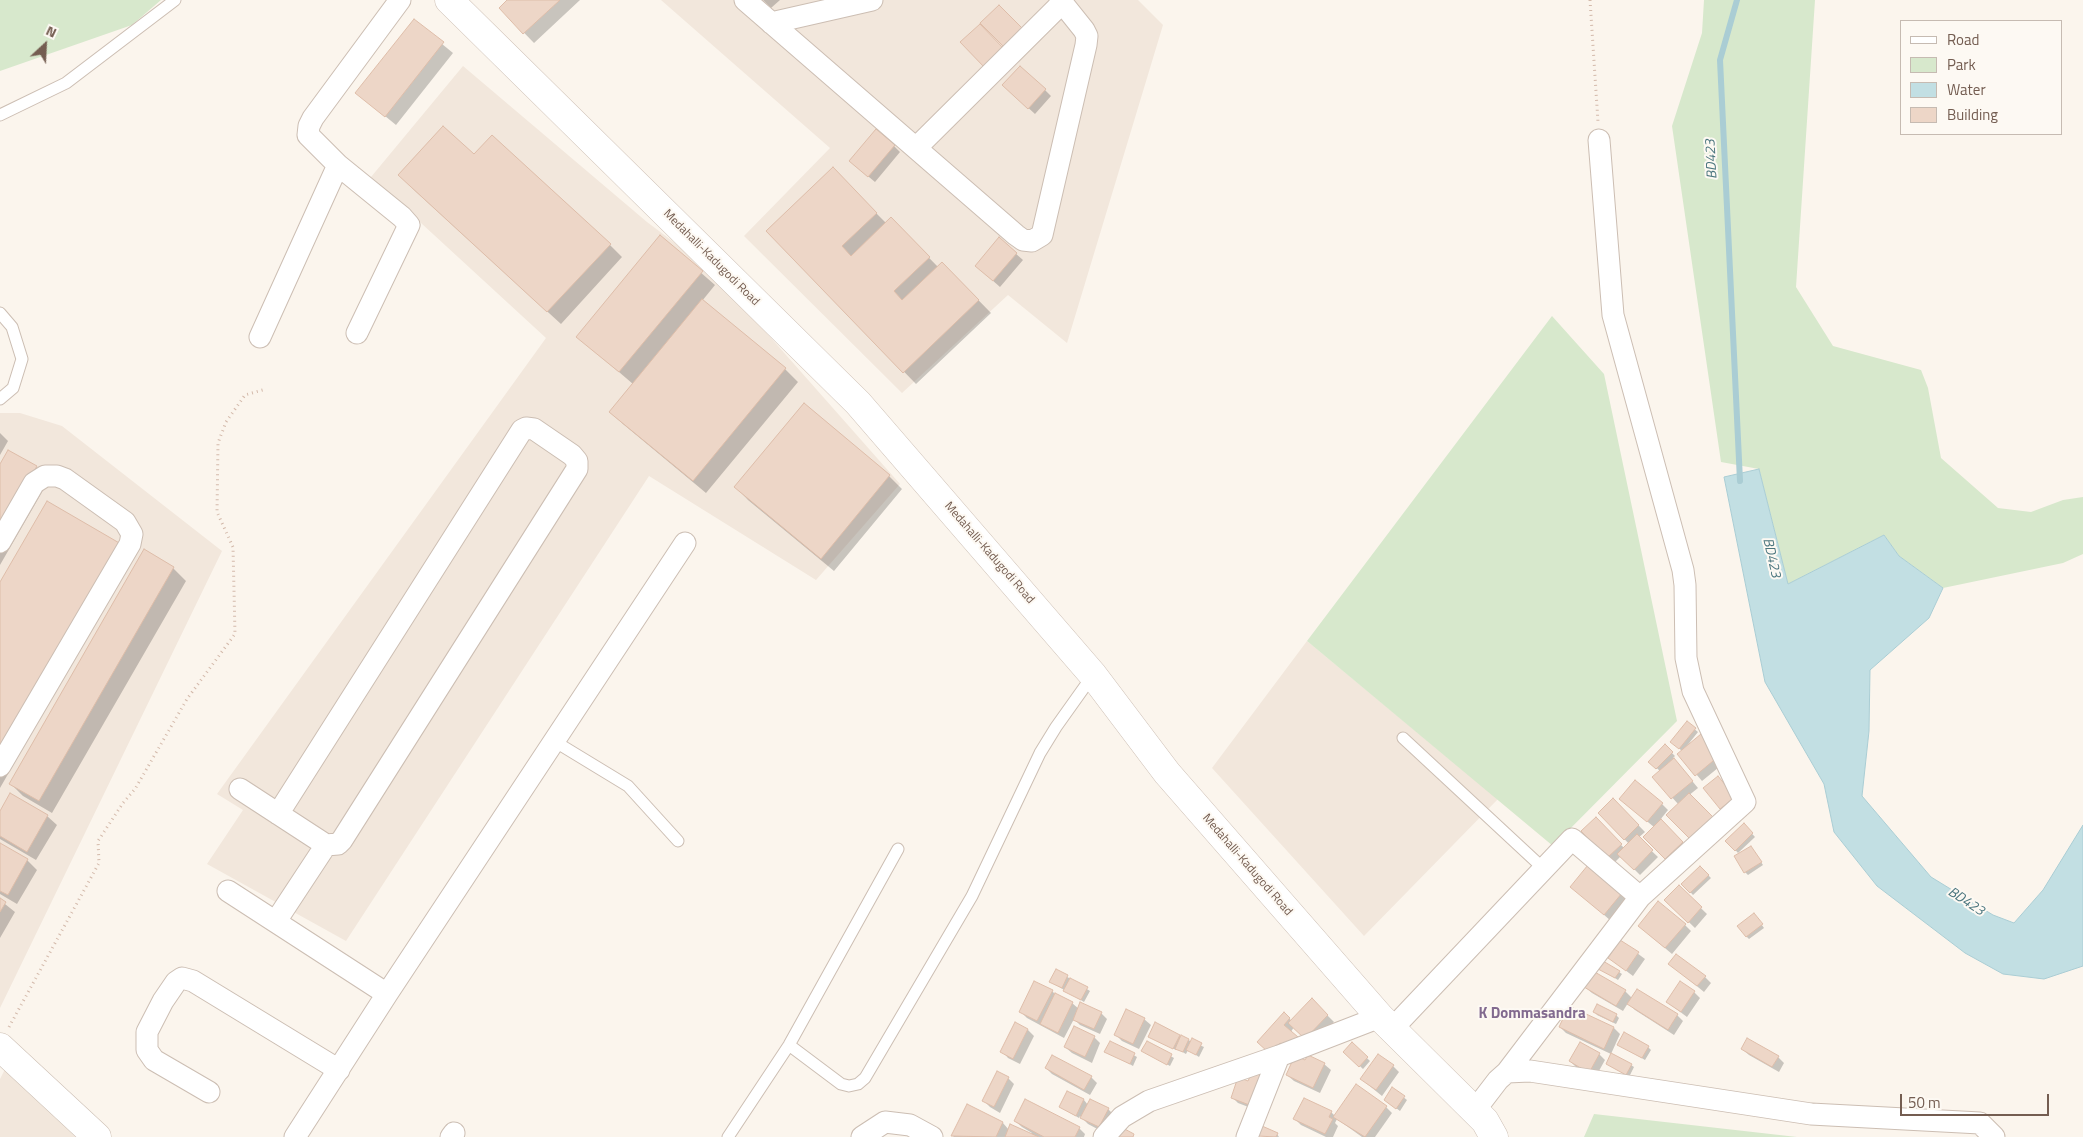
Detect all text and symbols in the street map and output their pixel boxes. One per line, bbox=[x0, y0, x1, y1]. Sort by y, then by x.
text: N bbox=[43, 19, 60, 43]
north arrow bbox=[20, 20, 70, 70]
legend bbox=[1900, 20, 2063, 135]
text: Road bbox=[1947, 28, 1979, 51]
text: Park bbox=[1947, 53, 1976, 76]
text: Water bbox=[1947, 78, 1986, 101]
text: Building bbox=[1947, 103, 1998, 126]
water label: BD423 bbox=[1703, 139, 1721, 179]
street label: Medahalli-Kadugodi Road bbox=[660, 207, 762, 309]
street label: Medahalli-Kadugodi Road bbox=[941, 499, 1037, 607]
water label: BD423 bbox=[1758, 537, 1784, 579]
street label: Medahalli-Kadugodi Road bbox=[1199, 811, 1295, 919]
water label: BD423 bbox=[1945, 884, 1987, 920]
district label: K Dommasandra bbox=[1478, 1005, 1586, 1023]
scale bar bbox=[1903, 1084, 2052, 1116]
text: 50 m bbox=[1908, 1091, 1941, 1114]

